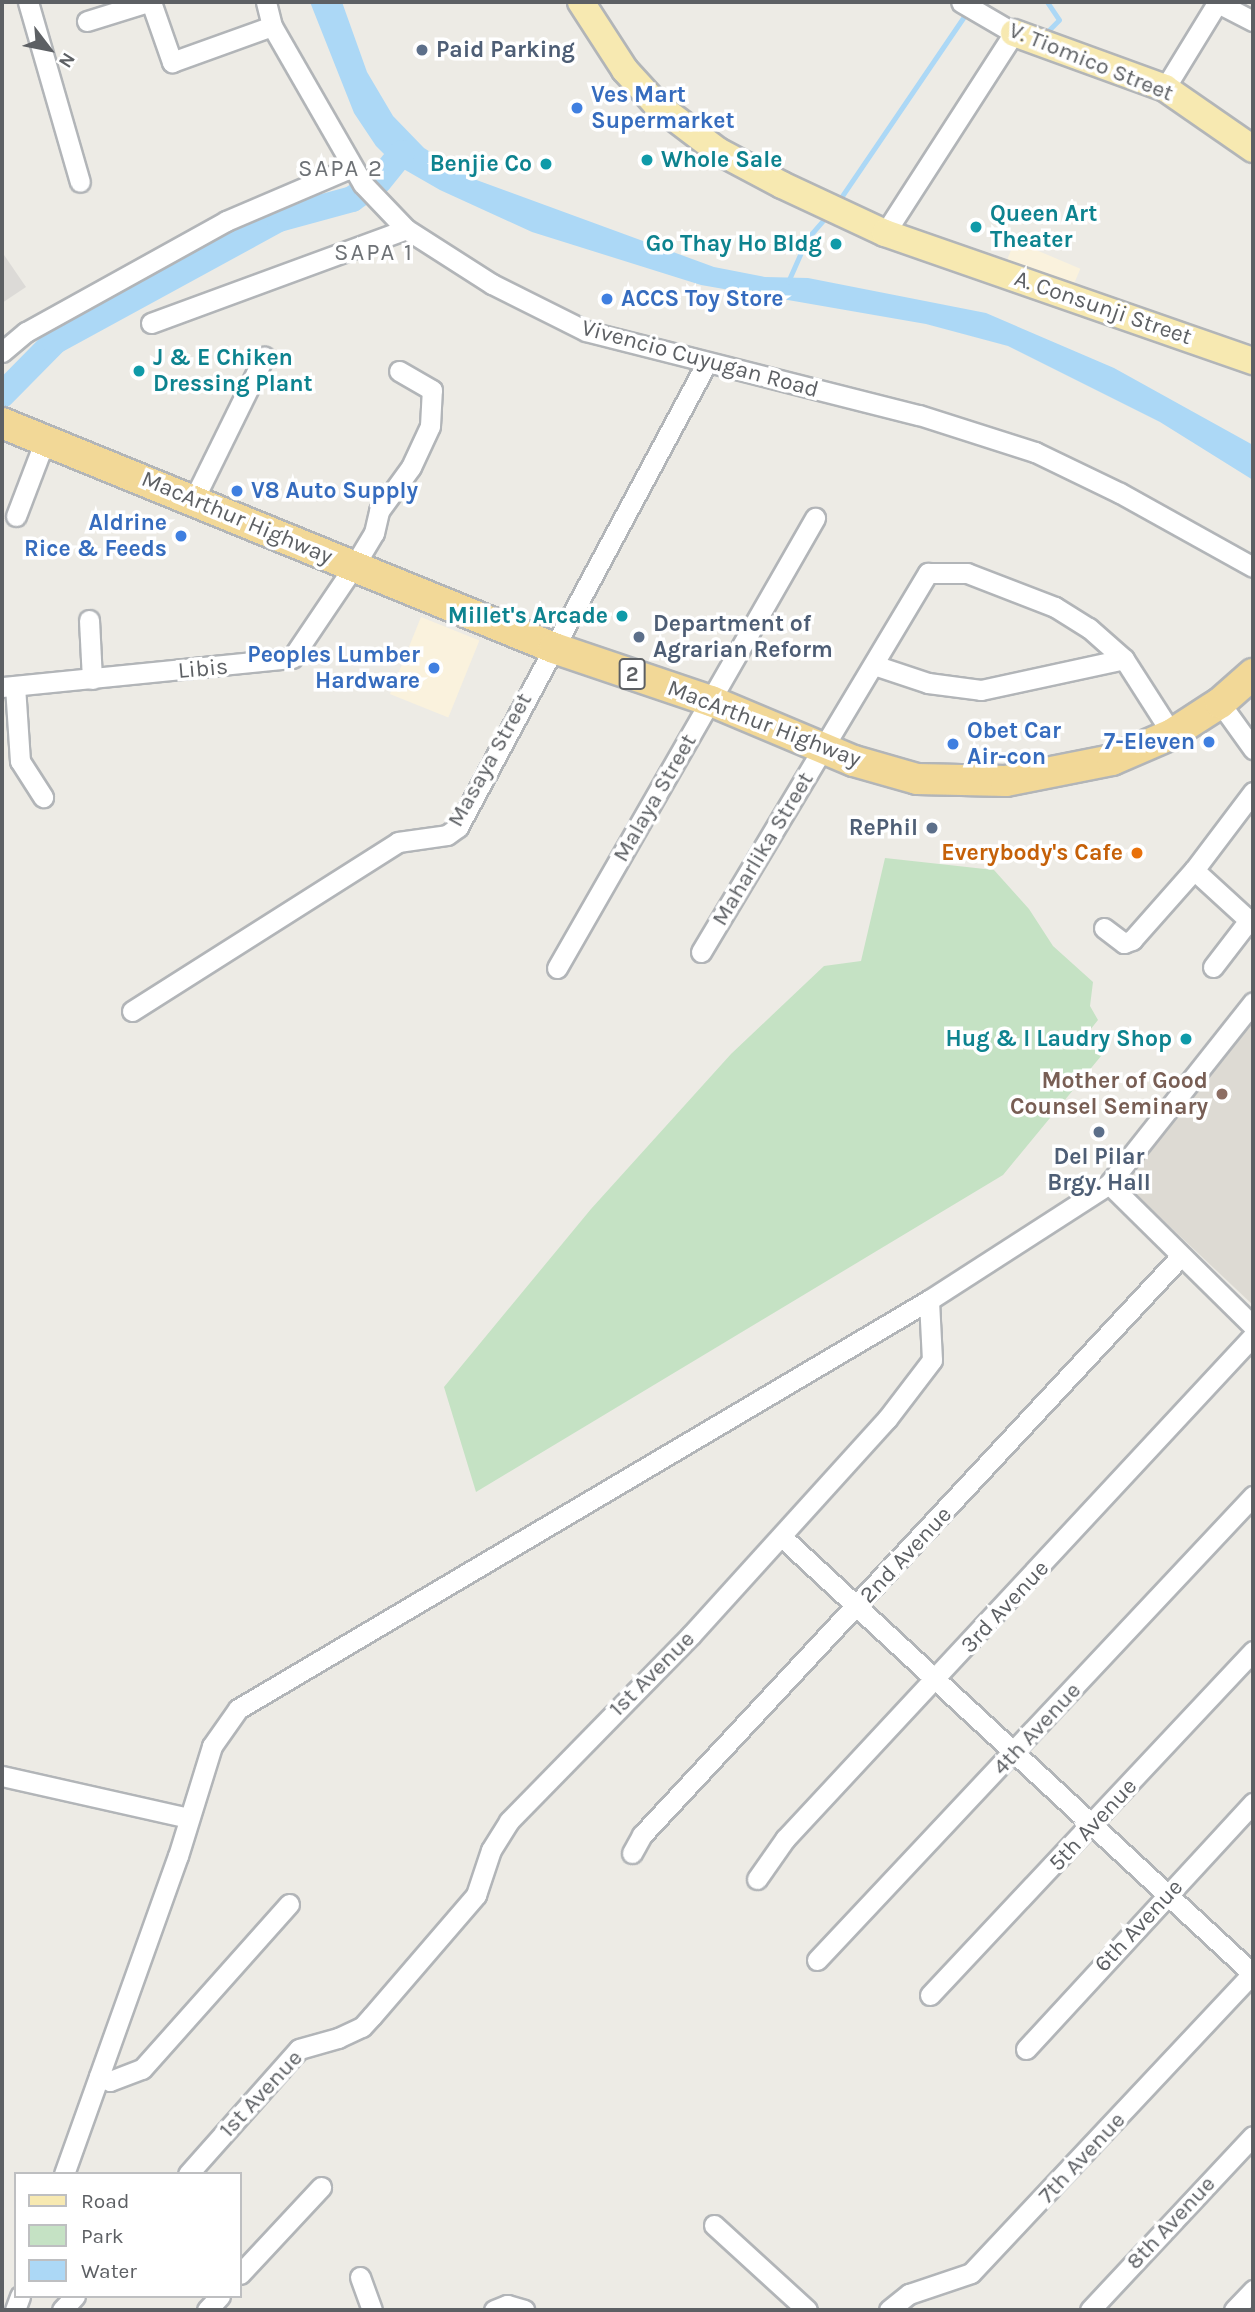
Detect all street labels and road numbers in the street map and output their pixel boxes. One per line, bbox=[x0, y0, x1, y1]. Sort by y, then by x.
street label: V. Tiomico Street bbox=[1005, 16, 1177, 108]
street label: A. Consunji Street bbox=[1011, 265, 1195, 351]
street label: Vivencio Cuyugan Road bbox=[578, 314, 822, 404]
street label: MacArthur Highway bbox=[137, 465, 337, 571]
street label: Libis bbox=[177, 653, 229, 685]
road number: 2 bbox=[618, 656, 646, 692]
street label: MacArthur Highway bbox=[663, 674, 865, 774]
street label: Masaya Street bbox=[442, 688, 538, 832]
street label: Malaya Street bbox=[607, 729, 703, 867]
street label: Maharlika Street bbox=[706, 767, 820, 931]
street label: 2nd Avenue bbox=[854, 1501, 958, 1609]
street label: 3rd Avenue bbox=[955, 1555, 1055, 1659]
street label: 1st Avenue bbox=[604, 1626, 700, 1722]
street label: 4th Avenue bbox=[987, 1677, 1087, 1781]
street label: 5th Avenue bbox=[1043, 1773, 1143, 1877]
street label: 6th Avenue bbox=[1089, 1874, 1189, 1978]
street label: 1st Avenue bbox=[214, 2045, 308, 2143]
street label: 7th Avenue bbox=[1033, 2107, 1131, 2209]
street label: 8th Avenue bbox=[1121, 2171, 1221, 2275]

